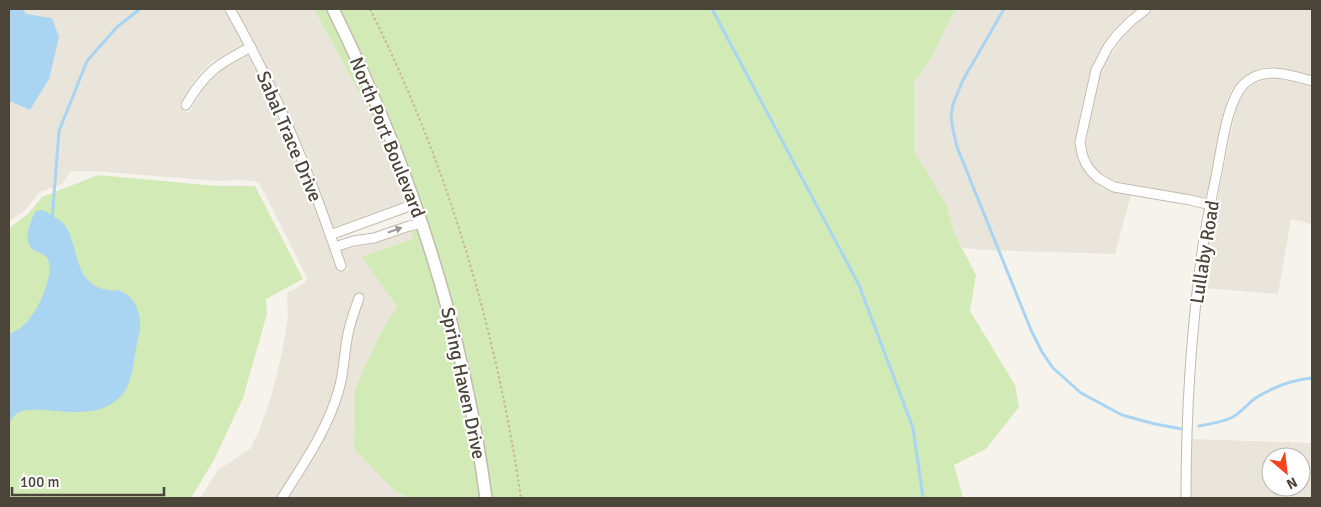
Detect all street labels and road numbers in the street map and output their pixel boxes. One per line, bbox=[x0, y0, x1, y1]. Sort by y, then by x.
street label: North Port Boulevard bbox=[344, 53, 430, 221]
street label: Sabal Trace Drive bbox=[251, 68, 327, 205]
street label: Lullaby Road bbox=[1185, 199, 1225, 306]
street label: Spring Haven Drive bbox=[435, 305, 491, 461]

